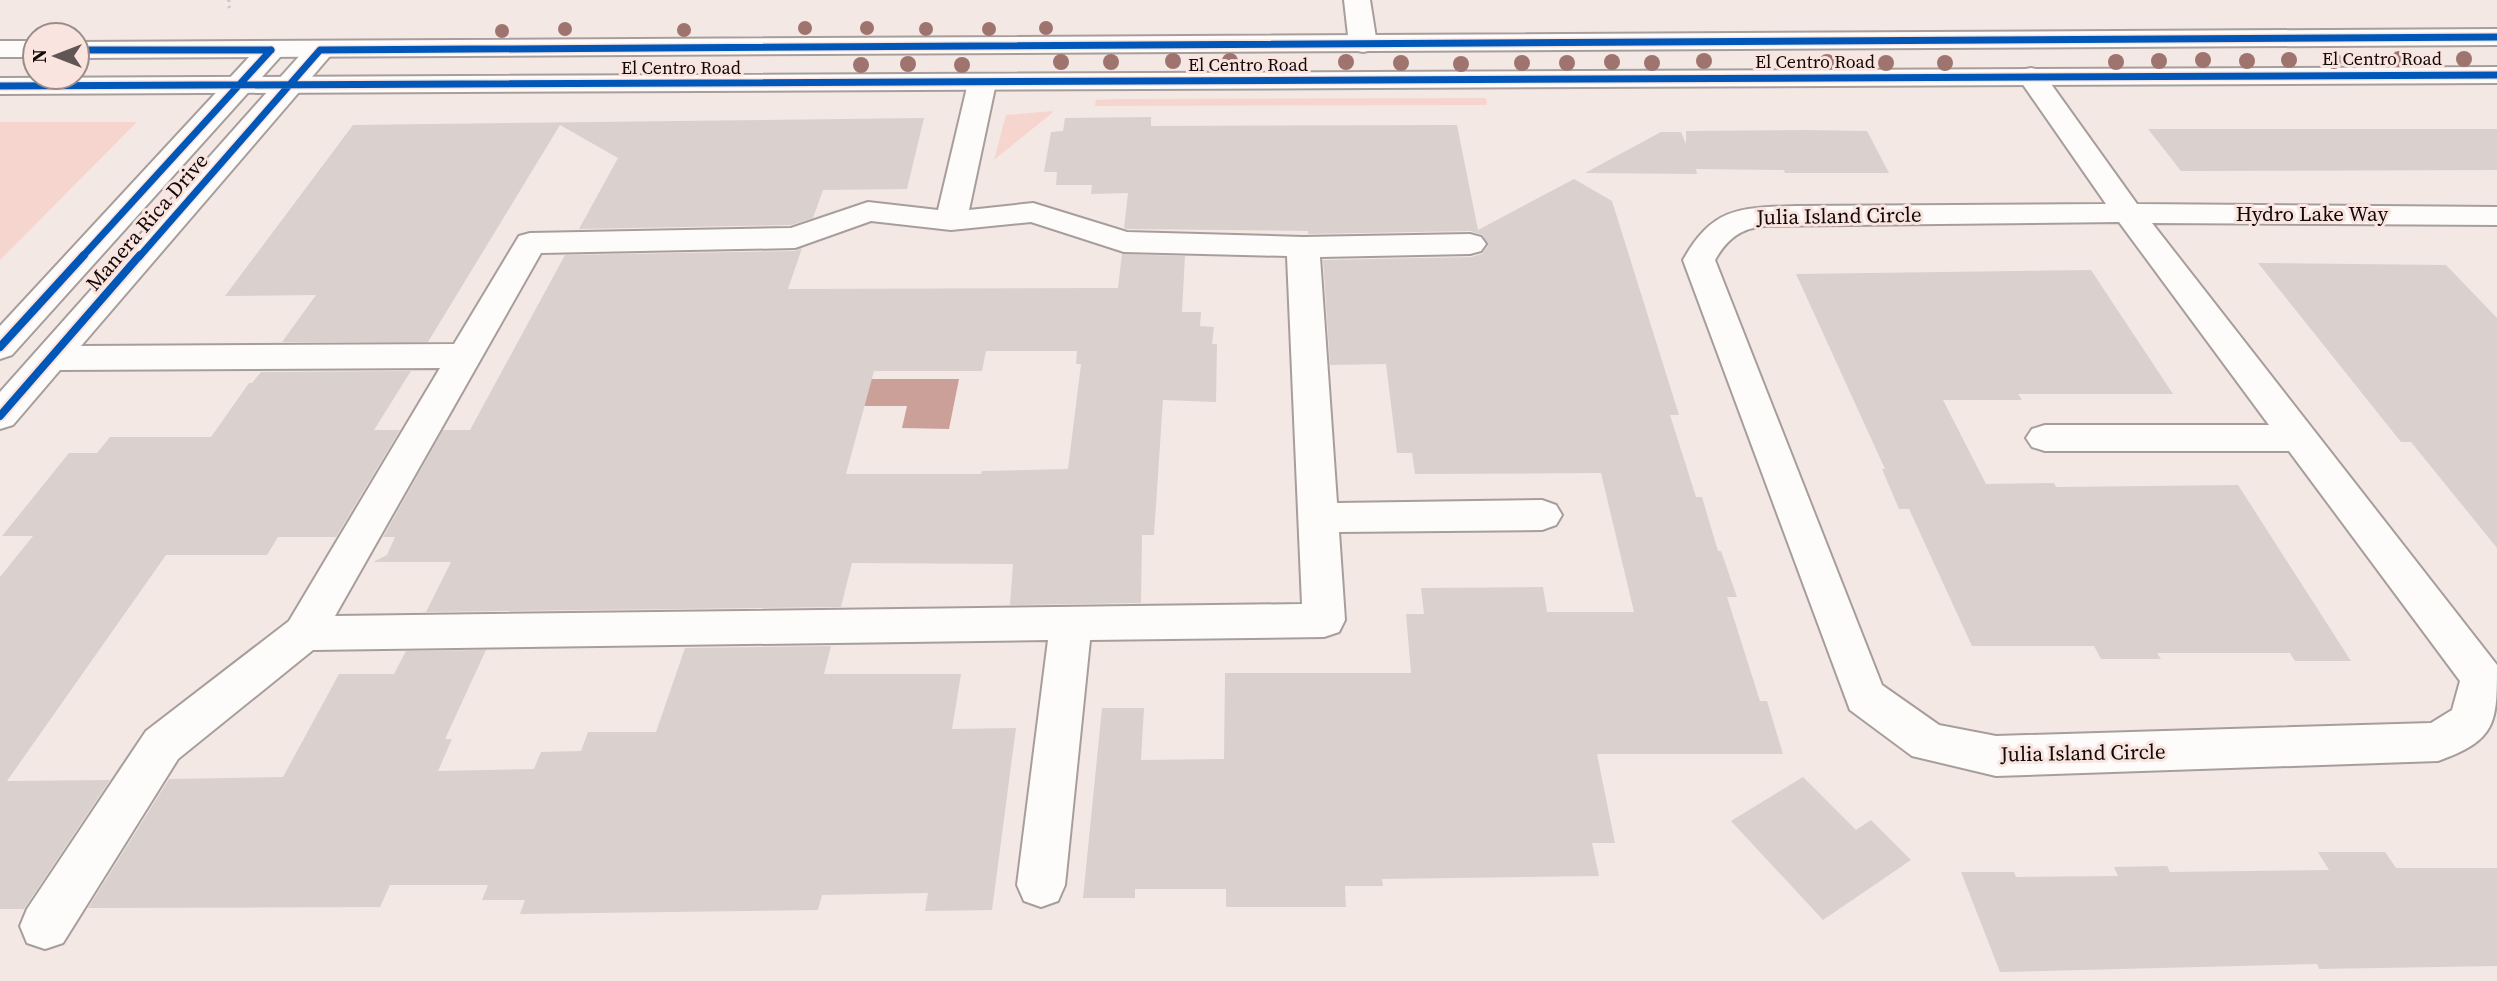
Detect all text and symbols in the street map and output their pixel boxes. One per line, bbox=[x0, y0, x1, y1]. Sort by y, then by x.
north arrow bbox=[21, 21, 91, 91]
street label: El Centro Road bbox=[2322, 46, 2442, 71]
text: N bbox=[26, 49, 52, 63]
street label: El Centro Road bbox=[1755, 49, 1875, 74]
street label: El Centro Road bbox=[1188, 52, 1308, 77]
street label: El Centro Road bbox=[621, 55, 741, 80]
street label: Manera Rica Drive bbox=[79, 147, 214, 297]
street label: Hydro Lake Way bbox=[2236, 199, 2388, 228]
street label: Julia Island Circle bbox=[1755, 200, 1922, 231]
street label: Julia Island Circle bbox=[1999, 737, 2166, 768]

